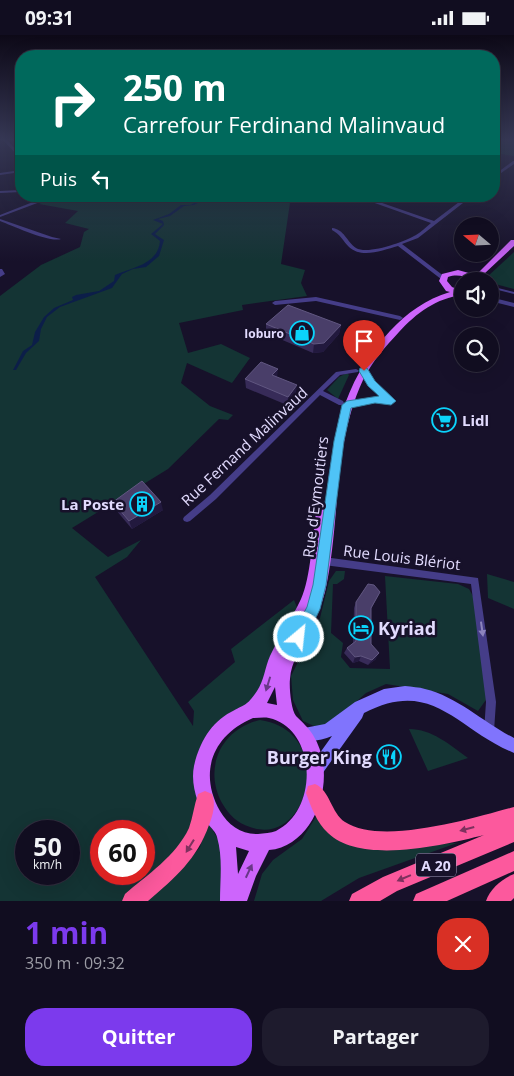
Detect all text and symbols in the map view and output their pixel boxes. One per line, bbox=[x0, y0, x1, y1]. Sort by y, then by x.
text: 09:31 bbox=[25, 5, 74, 31]
text: 250 m bbox=[123, 64, 227, 111]
icon: right bbox=[40, 70, 105, 135]
text: Carrefour Ferdinand Malinvaud bbox=[123, 109, 445, 139]
icon: left bbox=[87, 165, 115, 193]
text: Puis bbox=[40, 166, 77, 192]
north arrow bbox=[454, 217, 499, 263]
map controls bbox=[454, 217, 499, 372]
button: sound bbox=[454, 272, 499, 317]
shop icon: Ioburo bbox=[289, 320, 315, 346]
pin bbox=[343, 320, 385, 371]
place label: Ioburo bbox=[244, 325, 284, 342]
icon: arrive bbox=[350, 327, 378, 355]
button: search bbox=[454, 327, 499, 372]
street label: Rue Fernand Malinvaud bbox=[177, 382, 311, 510]
supermarket icon: Lidl bbox=[431, 407, 457, 433]
place label: Lidl bbox=[462, 410, 489, 430]
street label: Rue d'Eymoutiers bbox=[298, 435, 332, 559]
building icon: La Poste bbox=[129, 491, 155, 517]
place label: La Poste bbox=[61, 494, 124, 514]
street label: Rue Louis Blériot bbox=[342, 540, 462, 574]
position arrow bbox=[272, 610, 324, 662]
hotel icon: Kyriad bbox=[348, 615, 374, 641]
place label: Kyriad bbox=[378, 616, 436, 640]
one-way arrow bbox=[478, 621, 486, 637]
one-way arrow bbox=[264, 676, 272, 691]
restaurant icon: Burger King bbox=[376, 744, 402, 770]
place label: Burger King bbox=[267, 745, 372, 769]
speed limit sign: 60 bbox=[90, 820, 155, 885]
one-way arrow bbox=[459, 826, 474, 834]
text: 50 bbox=[33, 829, 62, 863]
one-way arrow bbox=[185, 840, 195, 853]
road number: A 20 bbox=[416, 853, 456, 877]
text: km/h bbox=[33, 856, 62, 873]
one-way arrow bbox=[245, 864, 254, 879]
one-way arrow bbox=[396, 874, 411, 882]
text: 1 min bbox=[25, 912, 108, 953]
button: close bbox=[437, 918, 489, 970]
text: 350 m · 09:32 bbox=[25, 952, 125, 974]
button: Quitter bbox=[25, 1008, 252, 1066]
button: Partager bbox=[262, 1008, 489, 1066]

